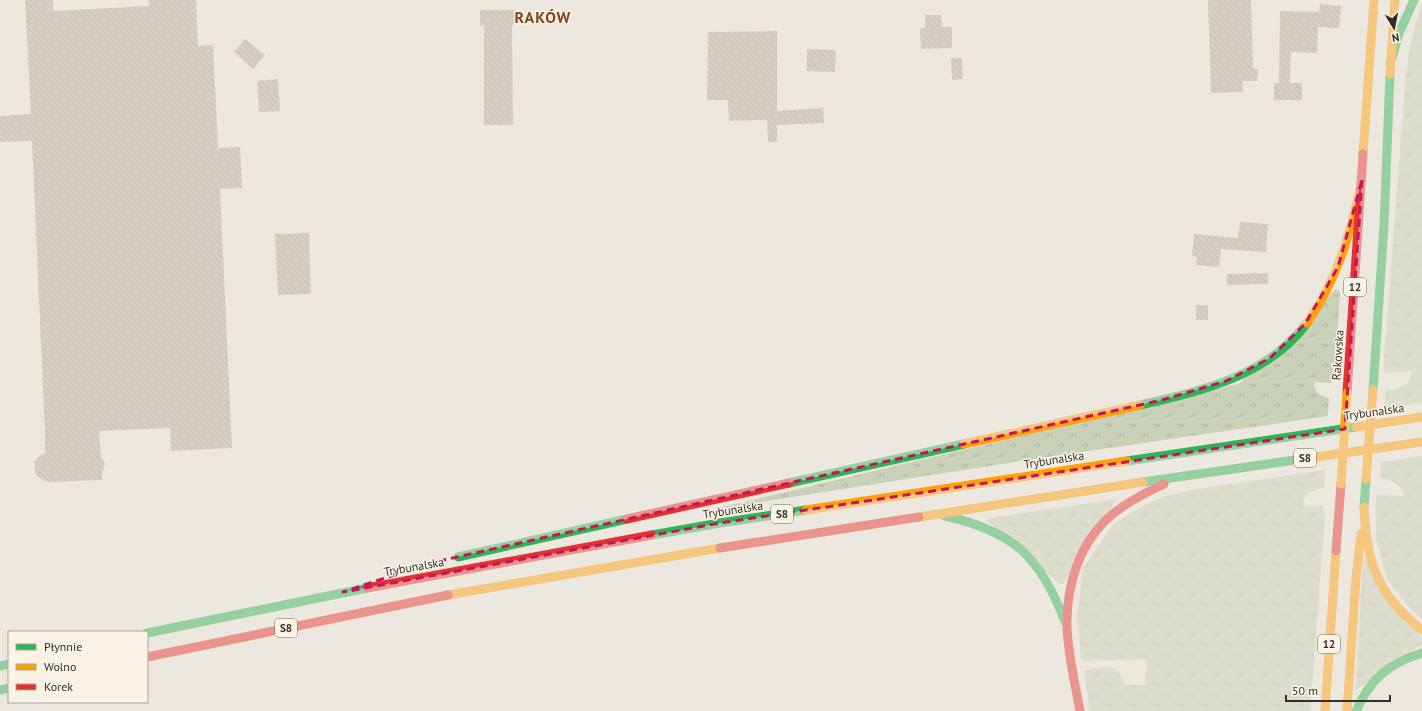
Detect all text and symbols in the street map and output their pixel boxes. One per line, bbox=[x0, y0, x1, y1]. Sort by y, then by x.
district label: RAKÓW bbox=[515, 7, 571, 27]
north arrow bbox=[1374, 8, 1414, 48]
text: N bbox=[1391, 30, 1401, 45]
road number: 12 bbox=[1344, 278, 1366, 296]
street label: Rakowska bbox=[1328, 329, 1347, 381]
street label: Trybunalska bbox=[1343, 400, 1405, 423]
street label: Trybunalska bbox=[1023, 447, 1085, 472]
road number: S8 bbox=[1294, 449, 1316, 467]
street label: Trybunalska bbox=[702, 497, 764, 522]
road number: S8 bbox=[771, 505, 793, 523]
street label: Trybunalska bbox=[383, 554, 445, 579]
road number: S8 bbox=[275, 619, 297, 637]
legend bbox=[8, 631, 148, 703]
road number: 12 bbox=[1318, 635, 1340, 653]
text: Płynnie bbox=[44, 639, 82, 654]
text: Wolno bbox=[44, 659, 76, 674]
scale bar bbox=[1286, 677, 1390, 703]
text: Korek bbox=[44, 679, 73, 694]
text: 50 m bbox=[1292, 683, 1318, 698]

